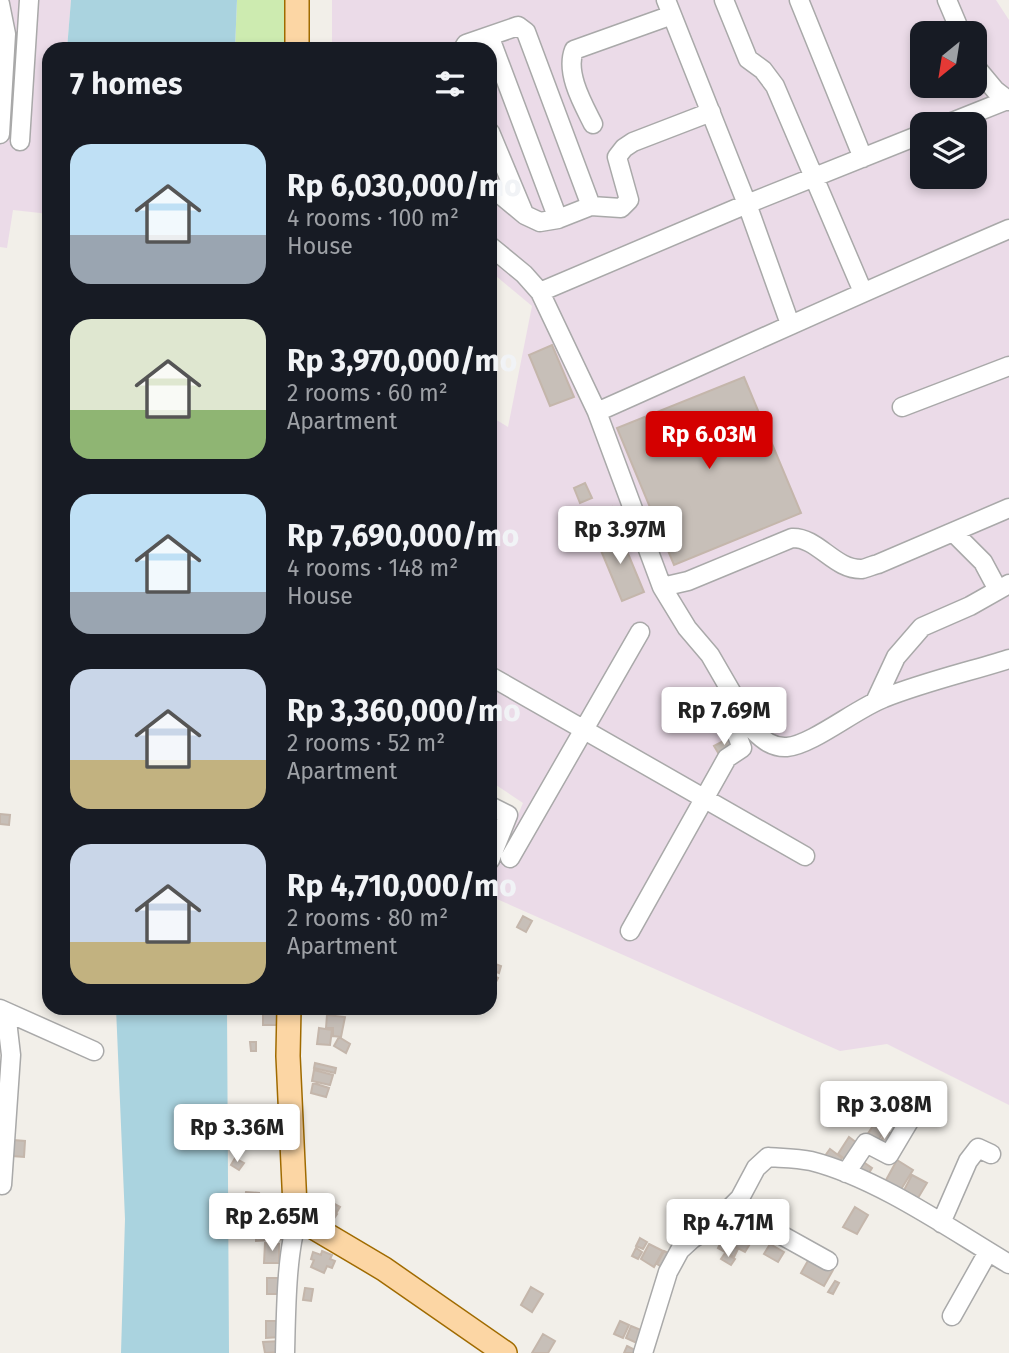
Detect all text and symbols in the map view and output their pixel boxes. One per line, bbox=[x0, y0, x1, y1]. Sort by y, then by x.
north arrow bbox=[910, 21, 987, 98]
map controls bbox=[910, 21, 987, 189]
icon: filters bbox=[431, 65, 469, 103]
text: 7 homes bbox=[70, 66, 182, 102]
button: layers bbox=[910, 112, 987, 189]
text: Rp 6,030,000/mo bbox=[287, 168, 522, 204]
icon: home bbox=[126, 172, 210, 256]
text: 4 rooms · 100 m² bbox=[287, 204, 459, 232]
text: House bbox=[287, 232, 353, 260]
text: Rp 3,970,000/mo bbox=[287, 343, 517, 379]
icon: home bbox=[126, 347, 210, 431]
text: 2 rooms · 60 m² bbox=[287, 379, 448, 407]
text: Apartment bbox=[287, 407, 397, 435]
pin: Rp 6.03M bbox=[637, 412, 781, 471]
text: Rp 6.03M bbox=[662, 420, 756, 448]
pin: Rp 3.97M bbox=[548, 506, 692, 566]
text: Rp 3.97M bbox=[574, 515, 666, 543]
text: Rp 7,690,000/mo bbox=[287, 518, 519, 554]
icon: home bbox=[126, 522, 210, 606]
text: 4 rooms · 148 m² bbox=[287, 554, 458, 582]
text: House bbox=[287, 582, 353, 610]
pin: Rp 7.69M bbox=[652, 688, 796, 747]
text: Rp 3,360,000/mo bbox=[287, 693, 521, 729]
text: Rp 7.69M bbox=[677, 696, 771, 724]
icon: home bbox=[126, 697, 210, 781]
text: 2 rooms · 52 m² bbox=[287, 729, 445, 757]
text: Apartment bbox=[287, 757, 397, 785]
text: Rp 4,710,000/mo bbox=[287, 868, 517, 904]
icon: home bbox=[126, 872, 210, 956]
text: 2 rooms · 80 m² bbox=[287, 904, 448, 932]
text: Apartment bbox=[287, 932, 397, 960]
pin: Rp 3.08M bbox=[812, 1082, 956, 1141]
text: Rp 3.08M bbox=[836, 1090, 932, 1118]
pin: Rp 3.36M bbox=[165, 1104, 309, 1164]
text: Rp 3.36M bbox=[190, 1113, 284, 1141]
pin: Rp 2.65M bbox=[200, 1194, 344, 1253]
pin: Rp 4.71M bbox=[656, 1200, 800, 1259]
text: Rp 2.65M bbox=[225, 1202, 319, 1230]
text: Rp 4.71M bbox=[682, 1208, 774, 1236]

